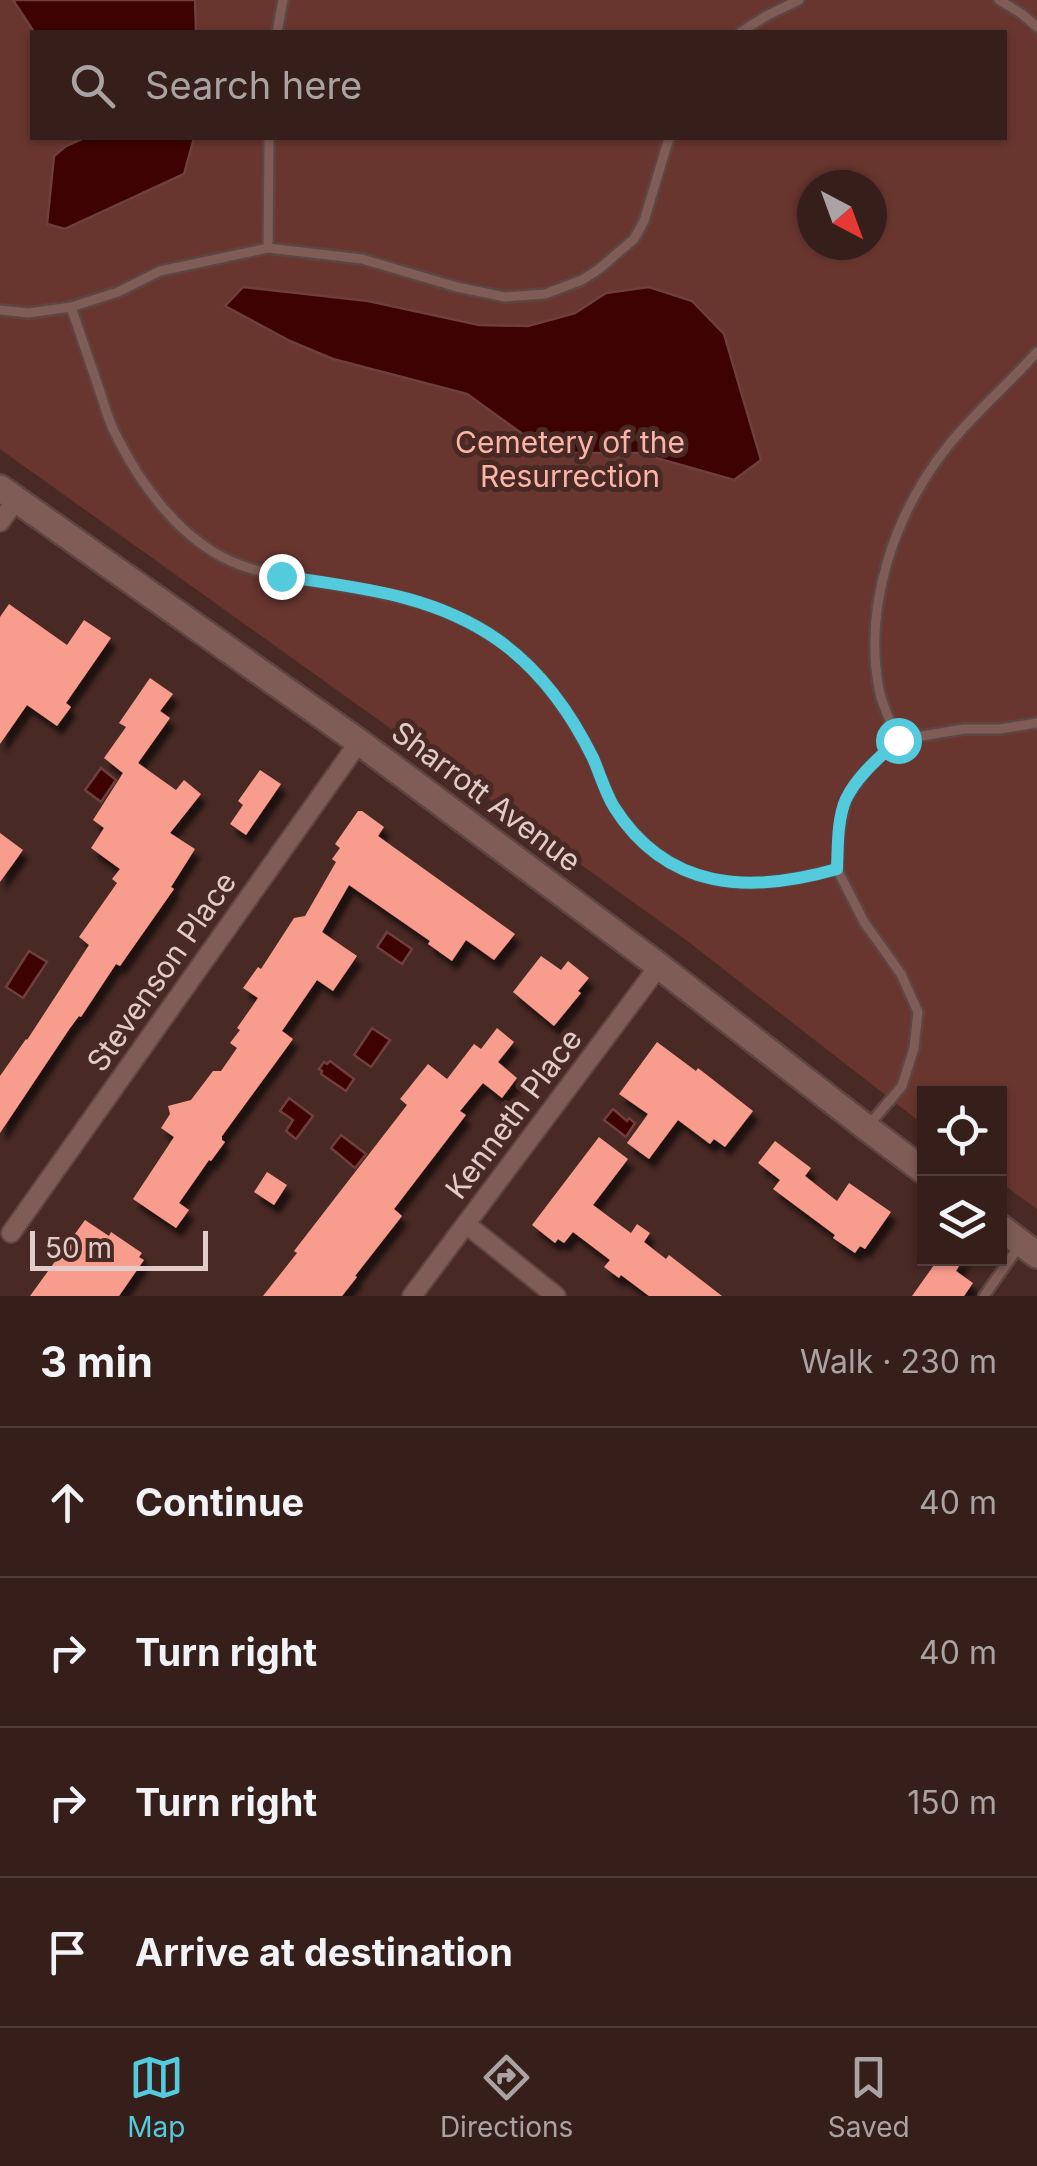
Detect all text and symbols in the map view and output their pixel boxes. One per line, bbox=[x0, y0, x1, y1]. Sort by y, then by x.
search box bbox=[30, 30, 1007, 140]
icon: search bbox=[65, 58, 120, 113]
text: Search here bbox=[145, 62, 362, 108]
north arrow bbox=[797, 170, 887, 260]
park label: Cemetery of the Resurrection bbox=[455, 424, 685, 494]
route end bbox=[259, 554, 305, 600]
street label: Sharrott Avenue bbox=[385, 713, 588, 879]
route start bbox=[876, 718, 922, 764]
street label: Stevenson Place bbox=[79, 865, 243, 1078]
street label: Kenneth Place bbox=[438, 1021, 589, 1205]
map controls bbox=[917, 1086, 1007, 1266]
button: locate bbox=[917, 1086, 1007, 1176]
button: layers bbox=[917, 1176, 1007, 1266]
scale bar bbox=[30, 1226, 208, 1270]
text: 50 m bbox=[45, 1231, 112, 1265]
text: 3 min bbox=[40, 1336, 153, 1387]
text: Walk · 230 m bbox=[800, 1342, 997, 1381]
icon: ahead bbox=[40, 1475, 95, 1530]
text: Continue bbox=[135, 1479, 304, 1525]
text: 40 m bbox=[919, 1483, 997, 1522]
icon: right bbox=[40, 1625, 95, 1680]
text: Turn right bbox=[135, 1629, 317, 1675]
text: 40 m bbox=[919, 1633, 997, 1672]
icon: right bbox=[40, 1775, 95, 1830]
text: Turn right bbox=[135, 1779, 317, 1825]
text: 150 m bbox=[907, 1783, 997, 1822]
icon: arrive bbox=[40, 1925, 95, 1980]
text: Arrive at destination bbox=[135, 1929, 513, 1975]
tab: Map bbox=[127, 2050, 185, 2144]
tab: Directions bbox=[440, 2050, 573, 2144]
tab: Saved bbox=[828, 2050, 910, 2144]

